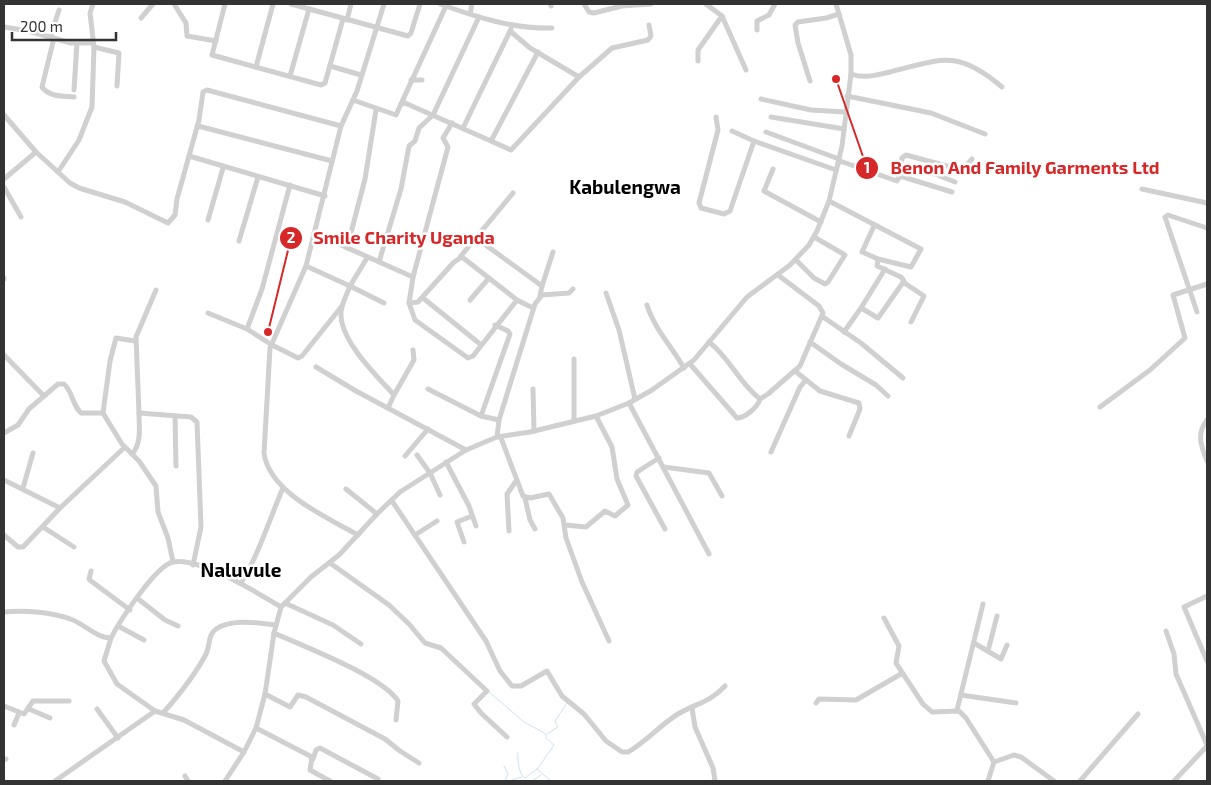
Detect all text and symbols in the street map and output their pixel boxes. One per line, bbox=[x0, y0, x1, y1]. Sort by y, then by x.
scale bar bbox=[12, 10, 116, 42]
text: 200 m bbox=[20, 17, 63, 35]
callout: Benon And Family Garments Ltd bbox=[855, 152, 1170, 185]
text: Benon And Family Garments Ltd bbox=[890, 156, 1160, 178]
text: 1 bbox=[864, 158, 870, 176]
district label: Kabulengwa bbox=[569, 175, 681, 198]
callout: Smile Charity Uganda bbox=[278, 222, 505, 255]
text: Smile Charity Uganda bbox=[313, 226, 495, 248]
text: 2 bbox=[287, 228, 296, 246]
district label: Naluvule bbox=[200, 558, 282, 581]

